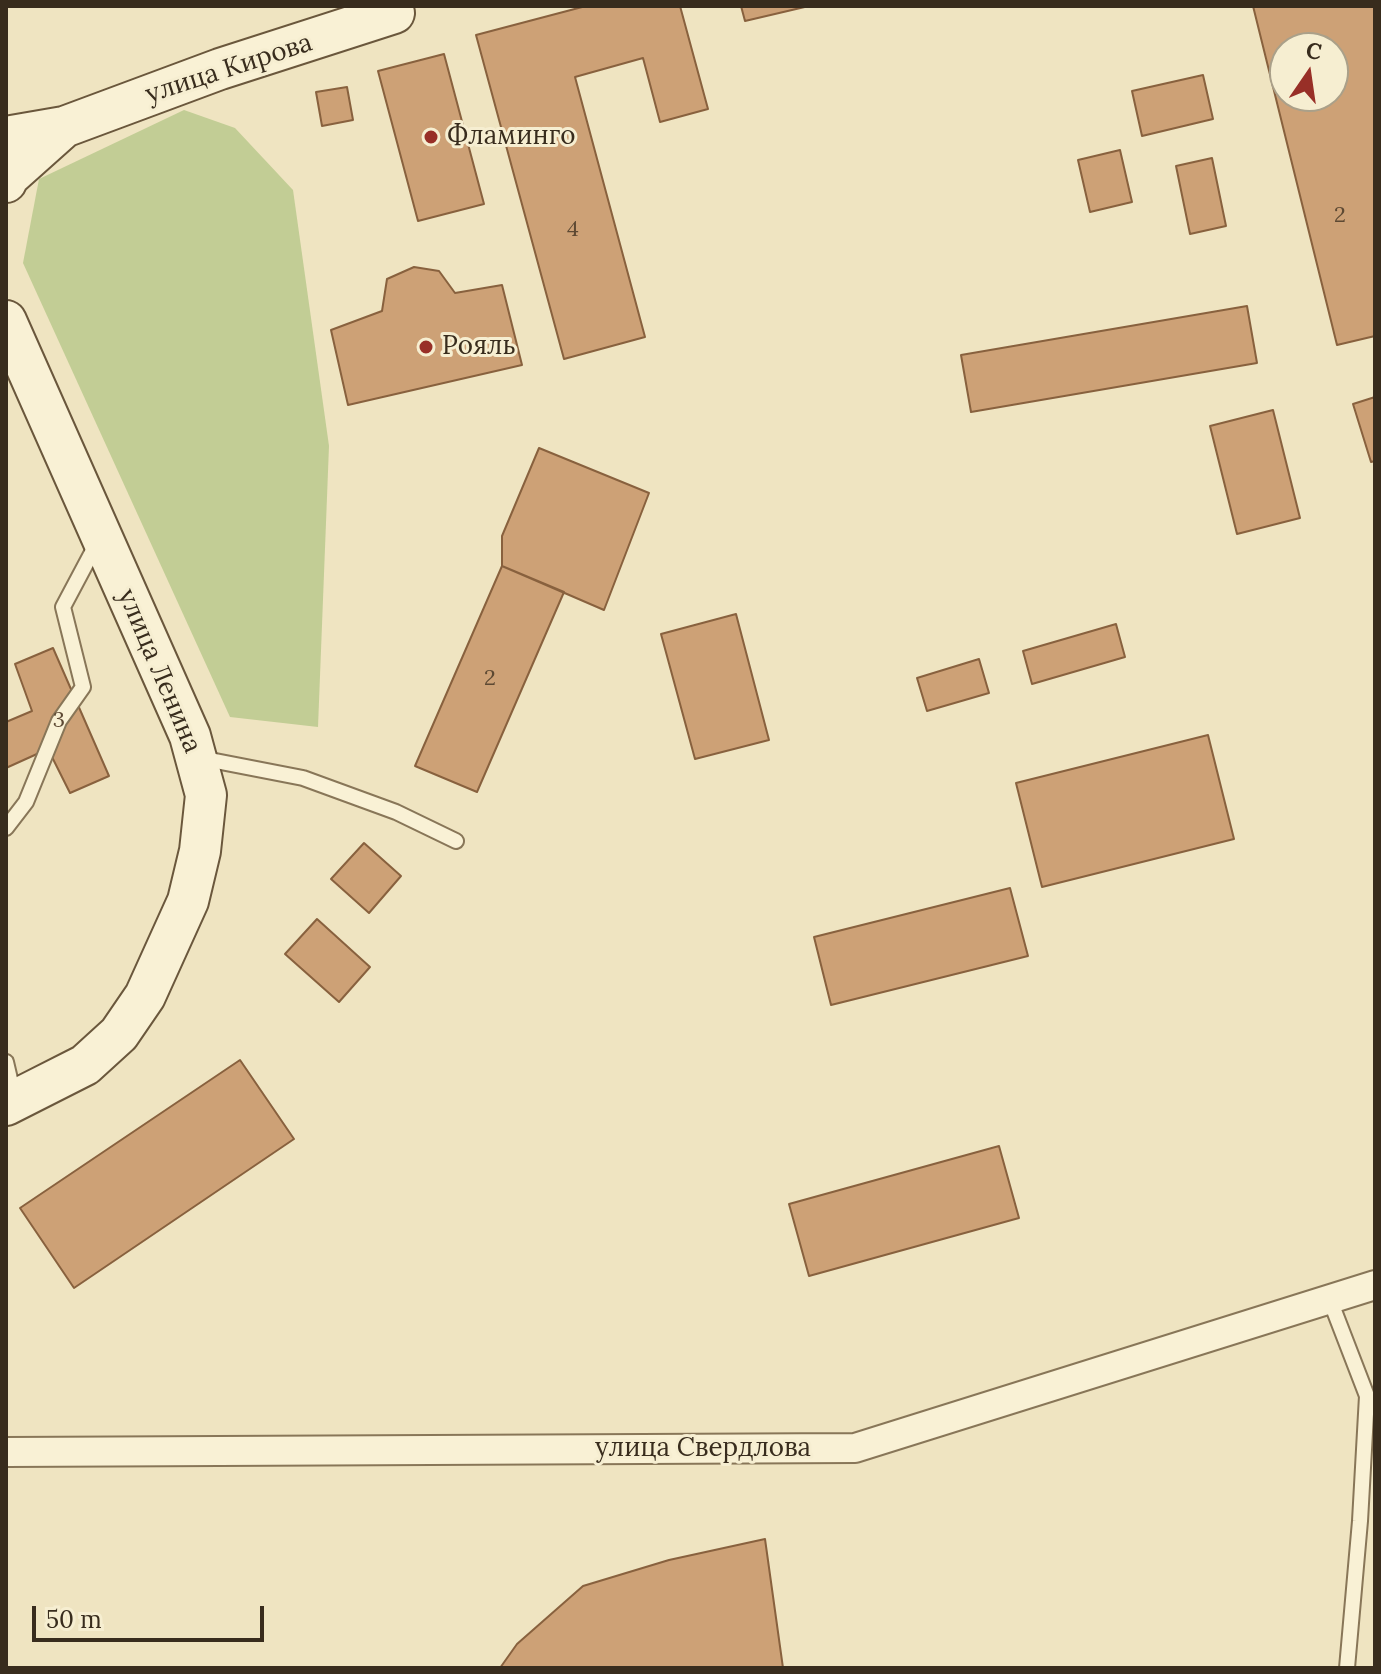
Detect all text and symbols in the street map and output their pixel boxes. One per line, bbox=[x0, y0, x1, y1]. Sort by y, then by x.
street label: улица Кирова bbox=[142, 27, 316, 111]
north arrow bbox=[1269, 32, 1349, 112]
text: С bbox=[1303, 35, 1324, 66]
place label: Фламинго bbox=[447, 121, 575, 153]
marker: Фламинго bbox=[422, 128, 440, 146]
house number: 2 bbox=[1334, 203, 1346, 229]
house number: 4 bbox=[567, 217, 579, 243]
place label: Рояль bbox=[442, 331, 516, 363]
marker: Рояль bbox=[417, 338, 435, 356]
street label: улица Ленина bbox=[110, 584, 208, 758]
house number: 2 bbox=[484, 666, 496, 692]
house number: 3 bbox=[53, 708, 65, 734]
street label: улица Свердлова bbox=[595, 1433, 811, 1465]
scale bar bbox=[36, 1590, 268, 1640]
text: 50 m bbox=[46, 1604, 102, 1635]

